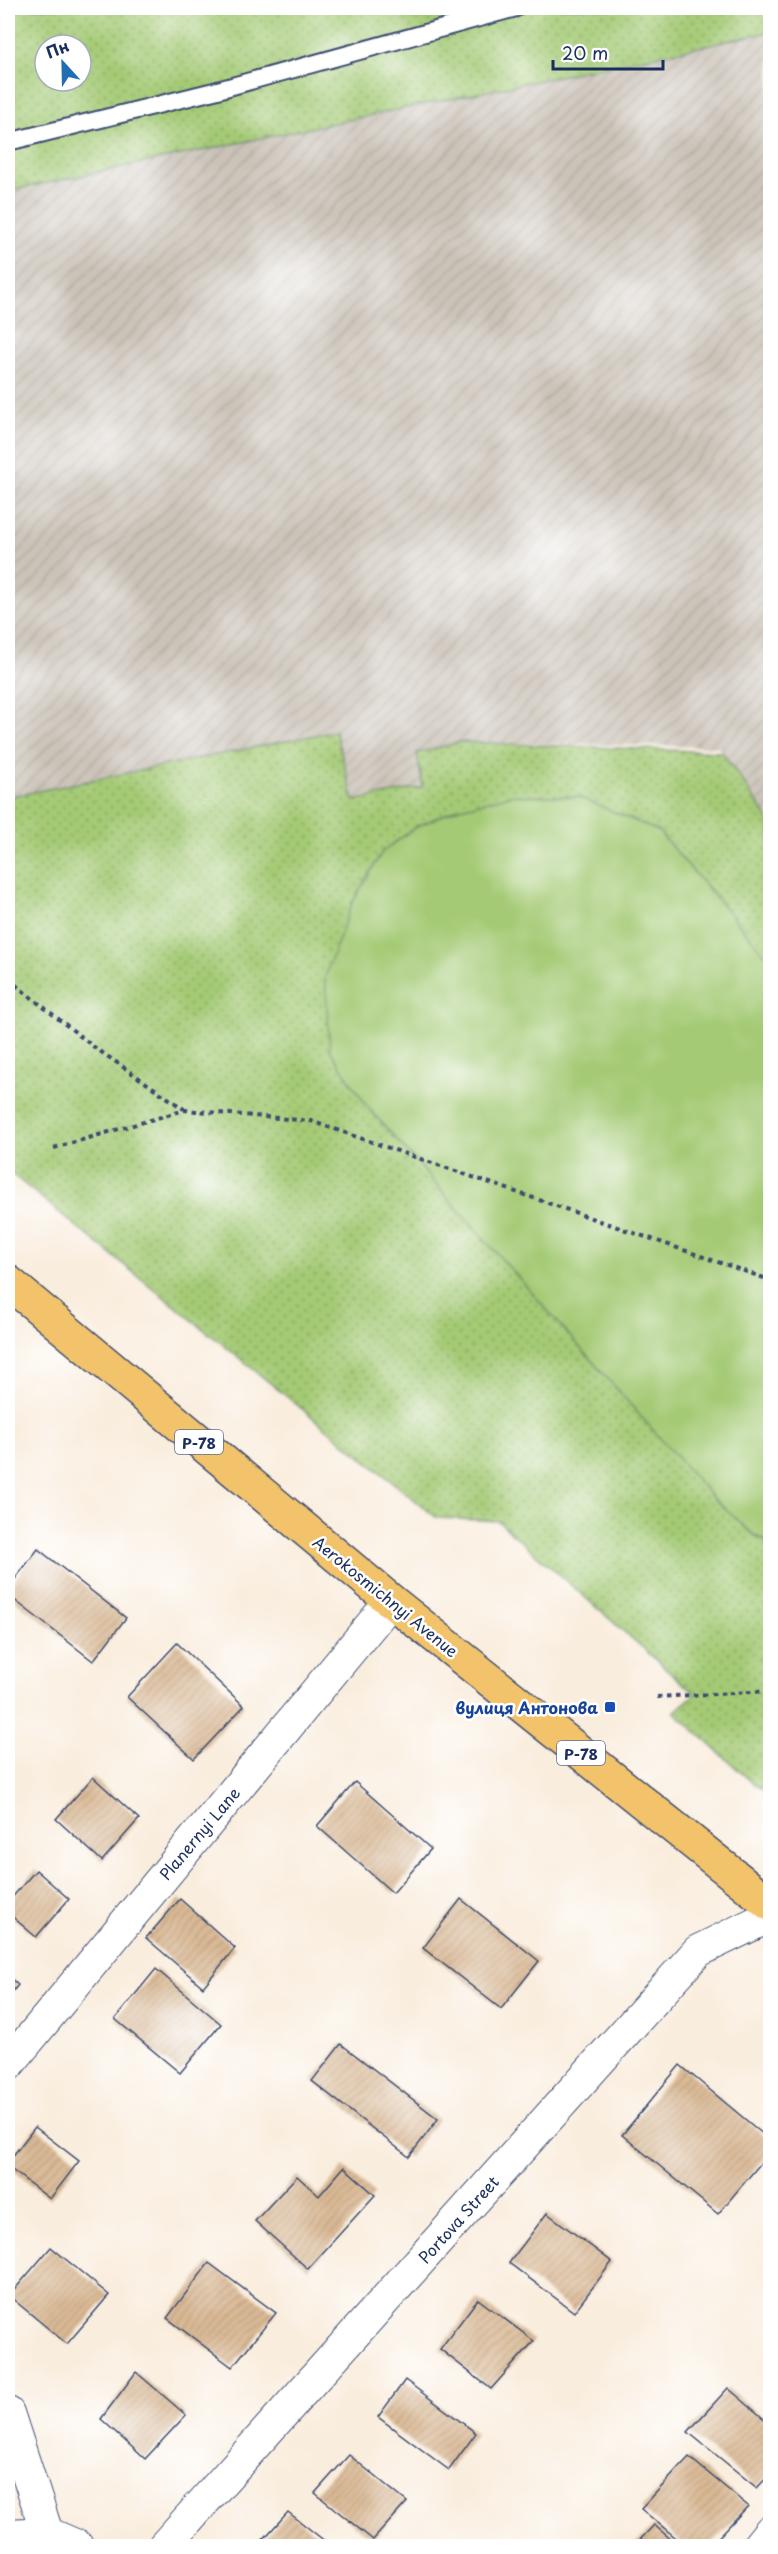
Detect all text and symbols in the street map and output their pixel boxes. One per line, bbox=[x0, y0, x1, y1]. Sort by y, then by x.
north arrow bbox=[33, 33, 93, 93]
text: Пн bbox=[42, 33, 72, 64]
scale bar bbox=[553, 33, 662, 71]
text: 20 m bbox=[562, 39, 608, 66]
road number: Р-78 bbox=[175, 1430, 223, 1454]
street label: Aerokosmichnyi Avenue bbox=[308, 1530, 464, 1662]
place label: вулиця Антонова bbox=[455, 1695, 598, 1719]
marker: вулиця Антонова bbox=[603, 1700, 617, 1714]
road number: Р-78 bbox=[557, 1741, 605, 1765]
street label: Planernyi Lane bbox=[153, 1781, 245, 1885]
street label: Portova Street bbox=[412, 2170, 504, 2268]

